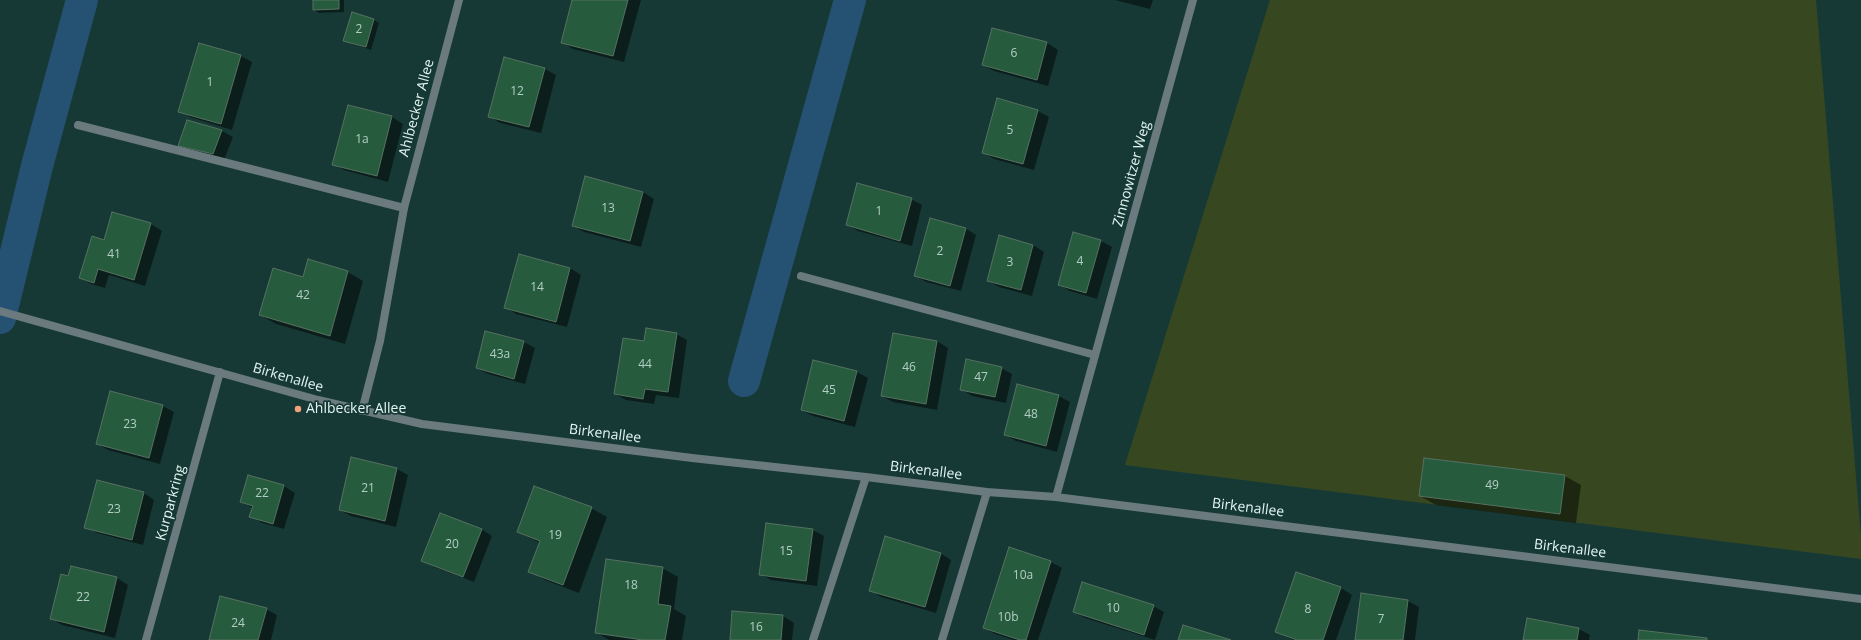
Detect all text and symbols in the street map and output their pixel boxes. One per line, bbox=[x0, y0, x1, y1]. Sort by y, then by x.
house number: 2 bbox=[356, 23, 362, 37]
house number: 6 bbox=[1011, 47, 1017, 61]
street label: Ahlbecker Allee bbox=[396, 57, 438, 159]
house number: 1 bbox=[207, 76, 213, 90]
house number: 12 bbox=[510, 85, 524, 99]
street label: Zinnowitzer Weg bbox=[1110, 119, 1154, 229]
house number: 5 bbox=[1007, 124, 1013, 138]
house number: 1a bbox=[355, 133, 369, 147]
house number: 13 bbox=[601, 202, 615, 216]
house number: 1 bbox=[876, 205, 882, 219]
house number: 2 bbox=[937, 245, 943, 259]
house number: 41 bbox=[107, 248, 121, 262]
house number: 4 bbox=[1077, 255, 1083, 269]
house number: 3 bbox=[1007, 256, 1013, 270]
house number: 14 bbox=[530, 281, 544, 295]
house number: 42 bbox=[296, 289, 310, 303]
house number: 43a bbox=[490, 348, 510, 362]
house number: 44 bbox=[638, 358, 652, 372]
street label: Birkenallee bbox=[251, 360, 325, 396]
house number: 46 bbox=[902, 361, 916, 375]
house number: 47 bbox=[974, 371, 988, 385]
house number: 45 bbox=[822, 384, 836, 398]
place label: Ahlbecker Allee bbox=[306, 401, 406, 417]
marker: Ahlbecker Allee bbox=[293, 404, 303, 414]
house number: 48 bbox=[1024, 408, 1038, 422]
house number: 23 bbox=[123, 418, 137, 432]
street label: Birkenallee bbox=[568, 421, 642, 447]
street label: Birkenallee bbox=[889, 458, 963, 484]
street label: Kurparkring bbox=[153, 463, 189, 543]
house number: 49 bbox=[1485, 479, 1499, 493]
house number: 21 bbox=[361, 482, 375, 496]
house number: 22 bbox=[255, 487, 269, 501]
street label: Birkenallee bbox=[1211, 495, 1285, 521]
house number: 23 bbox=[107, 503, 121, 517]
house number: 19 bbox=[548, 529, 562, 543]
street label: Birkenallee bbox=[1533, 536, 1607, 562]
house number: 20 bbox=[445, 538, 459, 552]
house number: 15 bbox=[779, 545, 793, 559]
house number: 10a bbox=[1013, 569, 1033, 583]
house number: 18 bbox=[624, 579, 638, 593]
house number: 22 bbox=[76, 591, 90, 605]
house number: 10 bbox=[1106, 602, 1120, 616]
house number: 8 bbox=[1305, 603, 1311, 617]
house number: 10b bbox=[997, 611, 1019, 625]
house number: 7 bbox=[1378, 613, 1384, 627]
house number: 24 bbox=[231, 617, 245, 631]
house number: 16 bbox=[749, 621, 763, 635]

